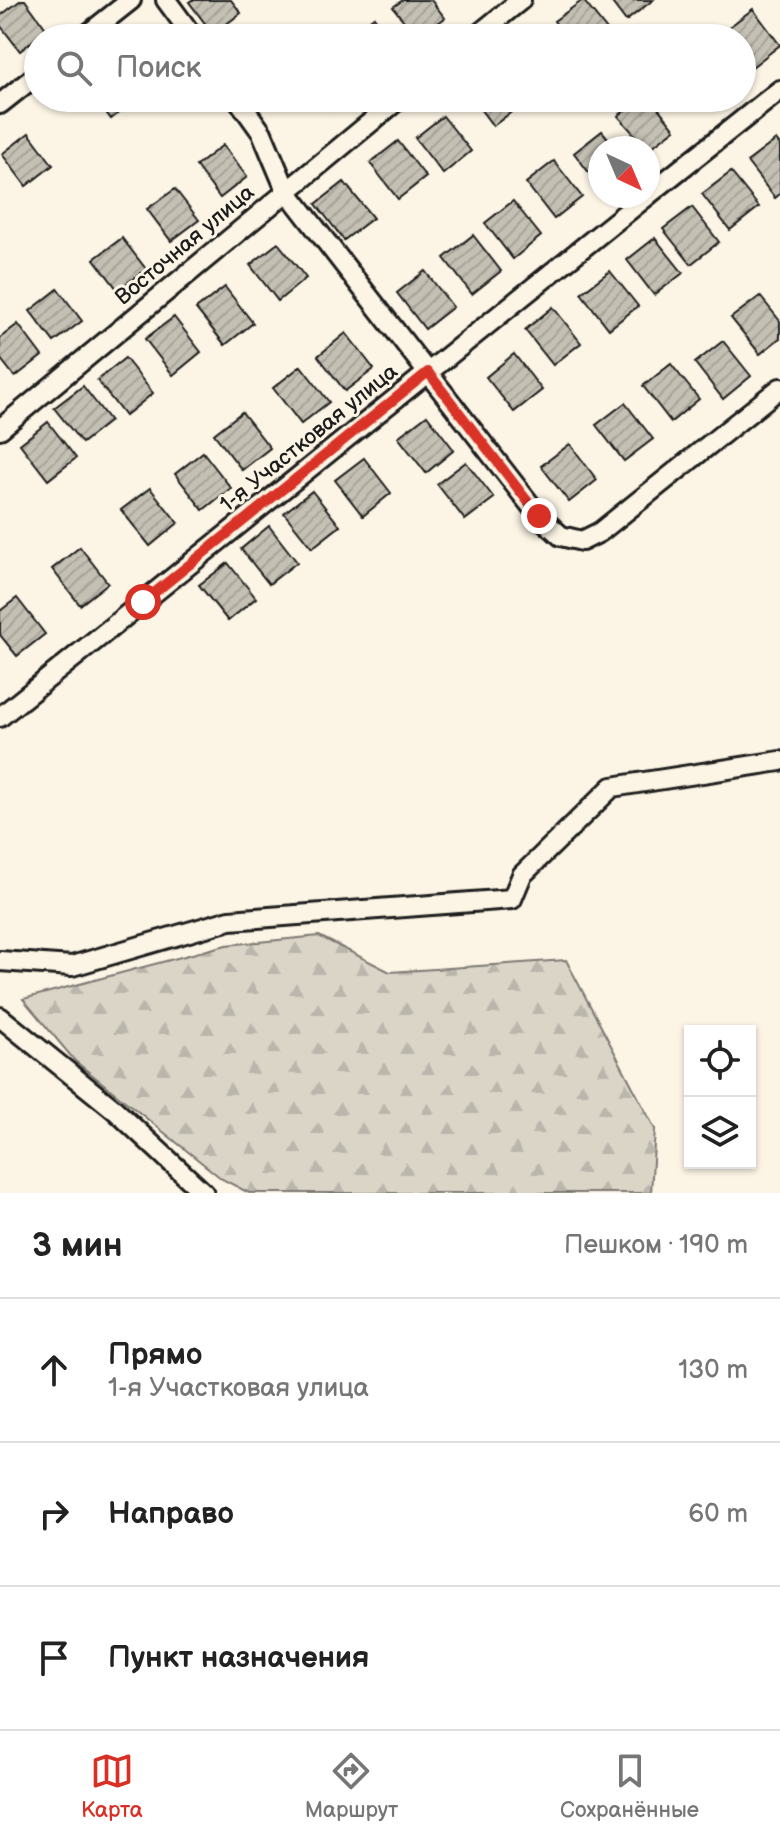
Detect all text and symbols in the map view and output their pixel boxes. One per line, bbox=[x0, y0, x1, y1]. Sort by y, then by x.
search box bbox=[24, 24, 756, 112]
icon: search bbox=[52, 46, 96, 90]
text: Поиск bbox=[116, 50, 202, 86]
north arrow bbox=[588, 136, 660, 208]
street label: Восточная улица bbox=[110, 179, 260, 311]
street label: 1-я Участковая улица bbox=[215, 358, 403, 518]
route end bbox=[521, 498, 557, 534]
route start bbox=[125, 584, 161, 620]
map controls bbox=[684, 1025, 756, 1169]
button: locate bbox=[684, 1025, 756, 1097]
button: layers bbox=[684, 1097, 756, 1169]
text: 3 мин bbox=[32, 1225, 123, 1266]
text: Пешком · 190 m bbox=[564, 1230, 748, 1261]
text: Прямо bbox=[108, 1337, 202, 1373]
icon: ahead bbox=[32, 1348, 76, 1392]
text: 130 m bbox=[678, 1355, 748, 1386]
text: 1-я Участковая улица bbox=[108, 1373, 369, 1404]
icon: right bbox=[32, 1492, 76, 1536]
text: Направо bbox=[108, 1496, 234, 1532]
text: 60 m bbox=[688, 1499, 748, 1530]
icon: arrive bbox=[32, 1636, 76, 1680]
text: Пункт назначения bbox=[108, 1640, 369, 1676]
tab: Карта bbox=[81, 1749, 143, 1824]
tab: Маршрут bbox=[305, 1749, 398, 1824]
tab: Сохранённые bbox=[560, 1749, 699, 1824]

